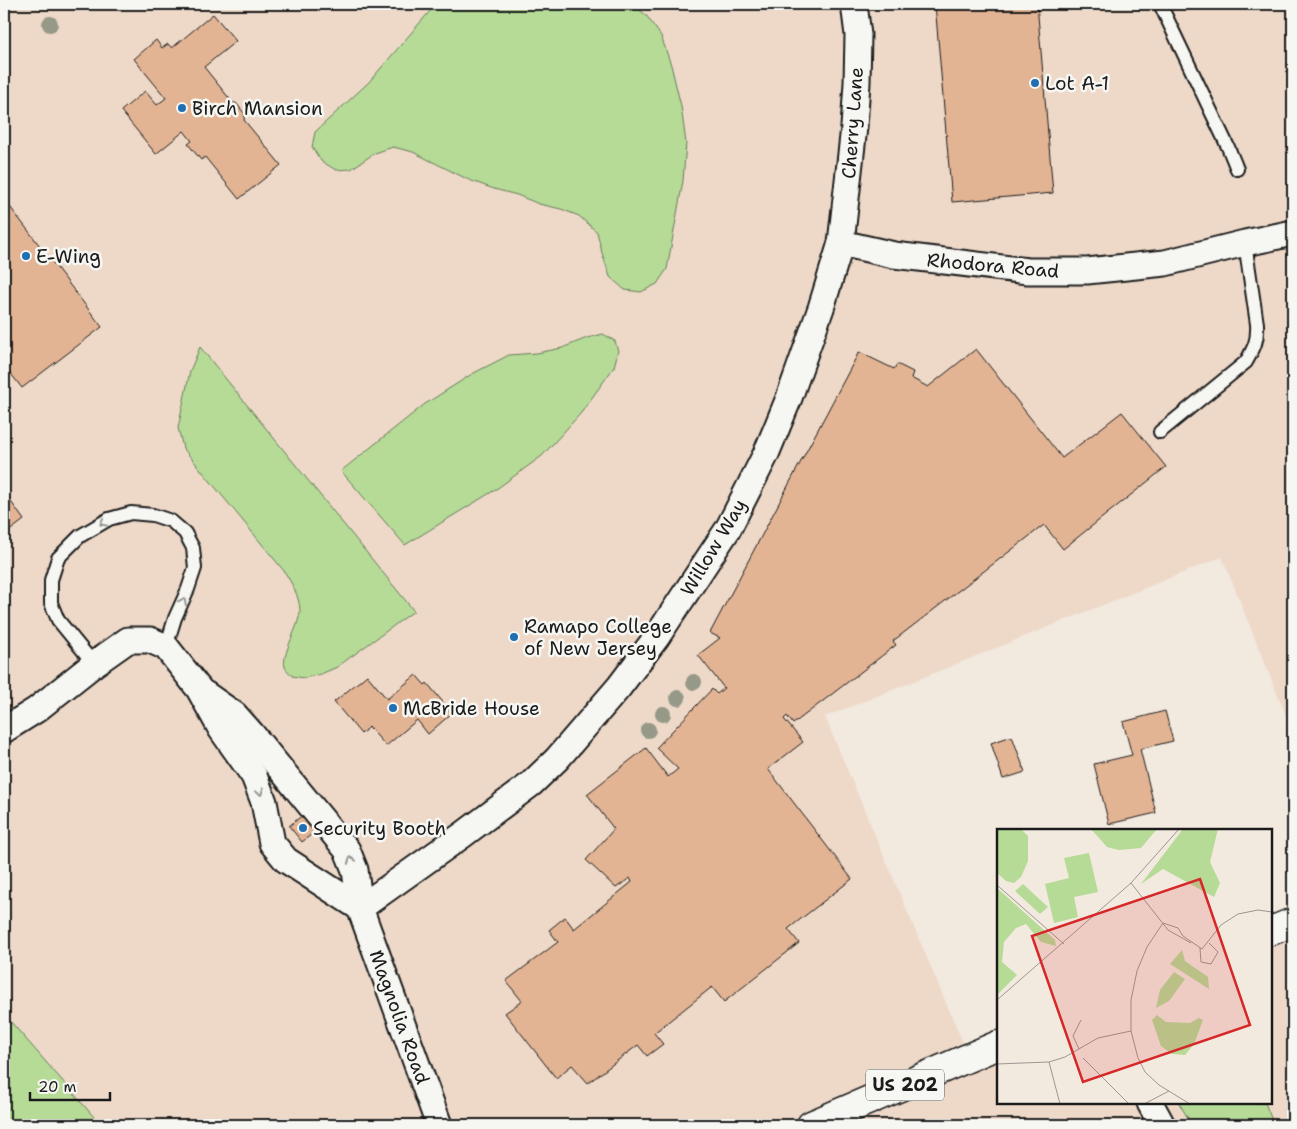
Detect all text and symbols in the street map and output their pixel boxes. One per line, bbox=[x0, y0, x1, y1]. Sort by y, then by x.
street label: Cherry Lane bbox=[836, 66, 869, 180]
place label: Lot A-1 bbox=[1045, 71, 1109, 96]
marker: Lot A-1 bbox=[1029, 77, 1041, 89]
place label: Birch Mansion bbox=[192, 96, 323, 121]
marker: Birch Mansion bbox=[176, 102, 188, 114]
place label: E-Wing bbox=[36, 244, 101, 269]
street label: Rhodora Road bbox=[926, 247, 1060, 284]
marker: E-Wing bbox=[20, 250, 32, 262]
street label: Willow Way bbox=[675, 494, 752, 600]
one-way arrow bbox=[99, 516, 108, 526]
one-way arrow bbox=[176, 597, 187, 606]
place label: Ramapo College of New Jersey bbox=[524, 614, 672, 661]
marker: Ramapo College of New Jersey bbox=[508, 631, 520, 643]
place label: McBride House bbox=[403, 696, 540, 721]
marker: McBride House bbox=[387, 702, 399, 714]
one-way arrow bbox=[254, 788, 264, 796]
place label: Security Booth bbox=[313, 816, 447, 841]
marker: Security Booth bbox=[297, 822, 309, 834]
inset map bbox=[997, 829, 1272, 1104]
one-way arrow bbox=[347, 857, 357, 865]
street label: Magnolia Road bbox=[364, 947, 435, 1088]
scale bar bbox=[30, 1069, 110, 1101]
road number: US 202 bbox=[866, 1070, 944, 1100]
text: 20 m bbox=[38, 1077, 77, 1097]

